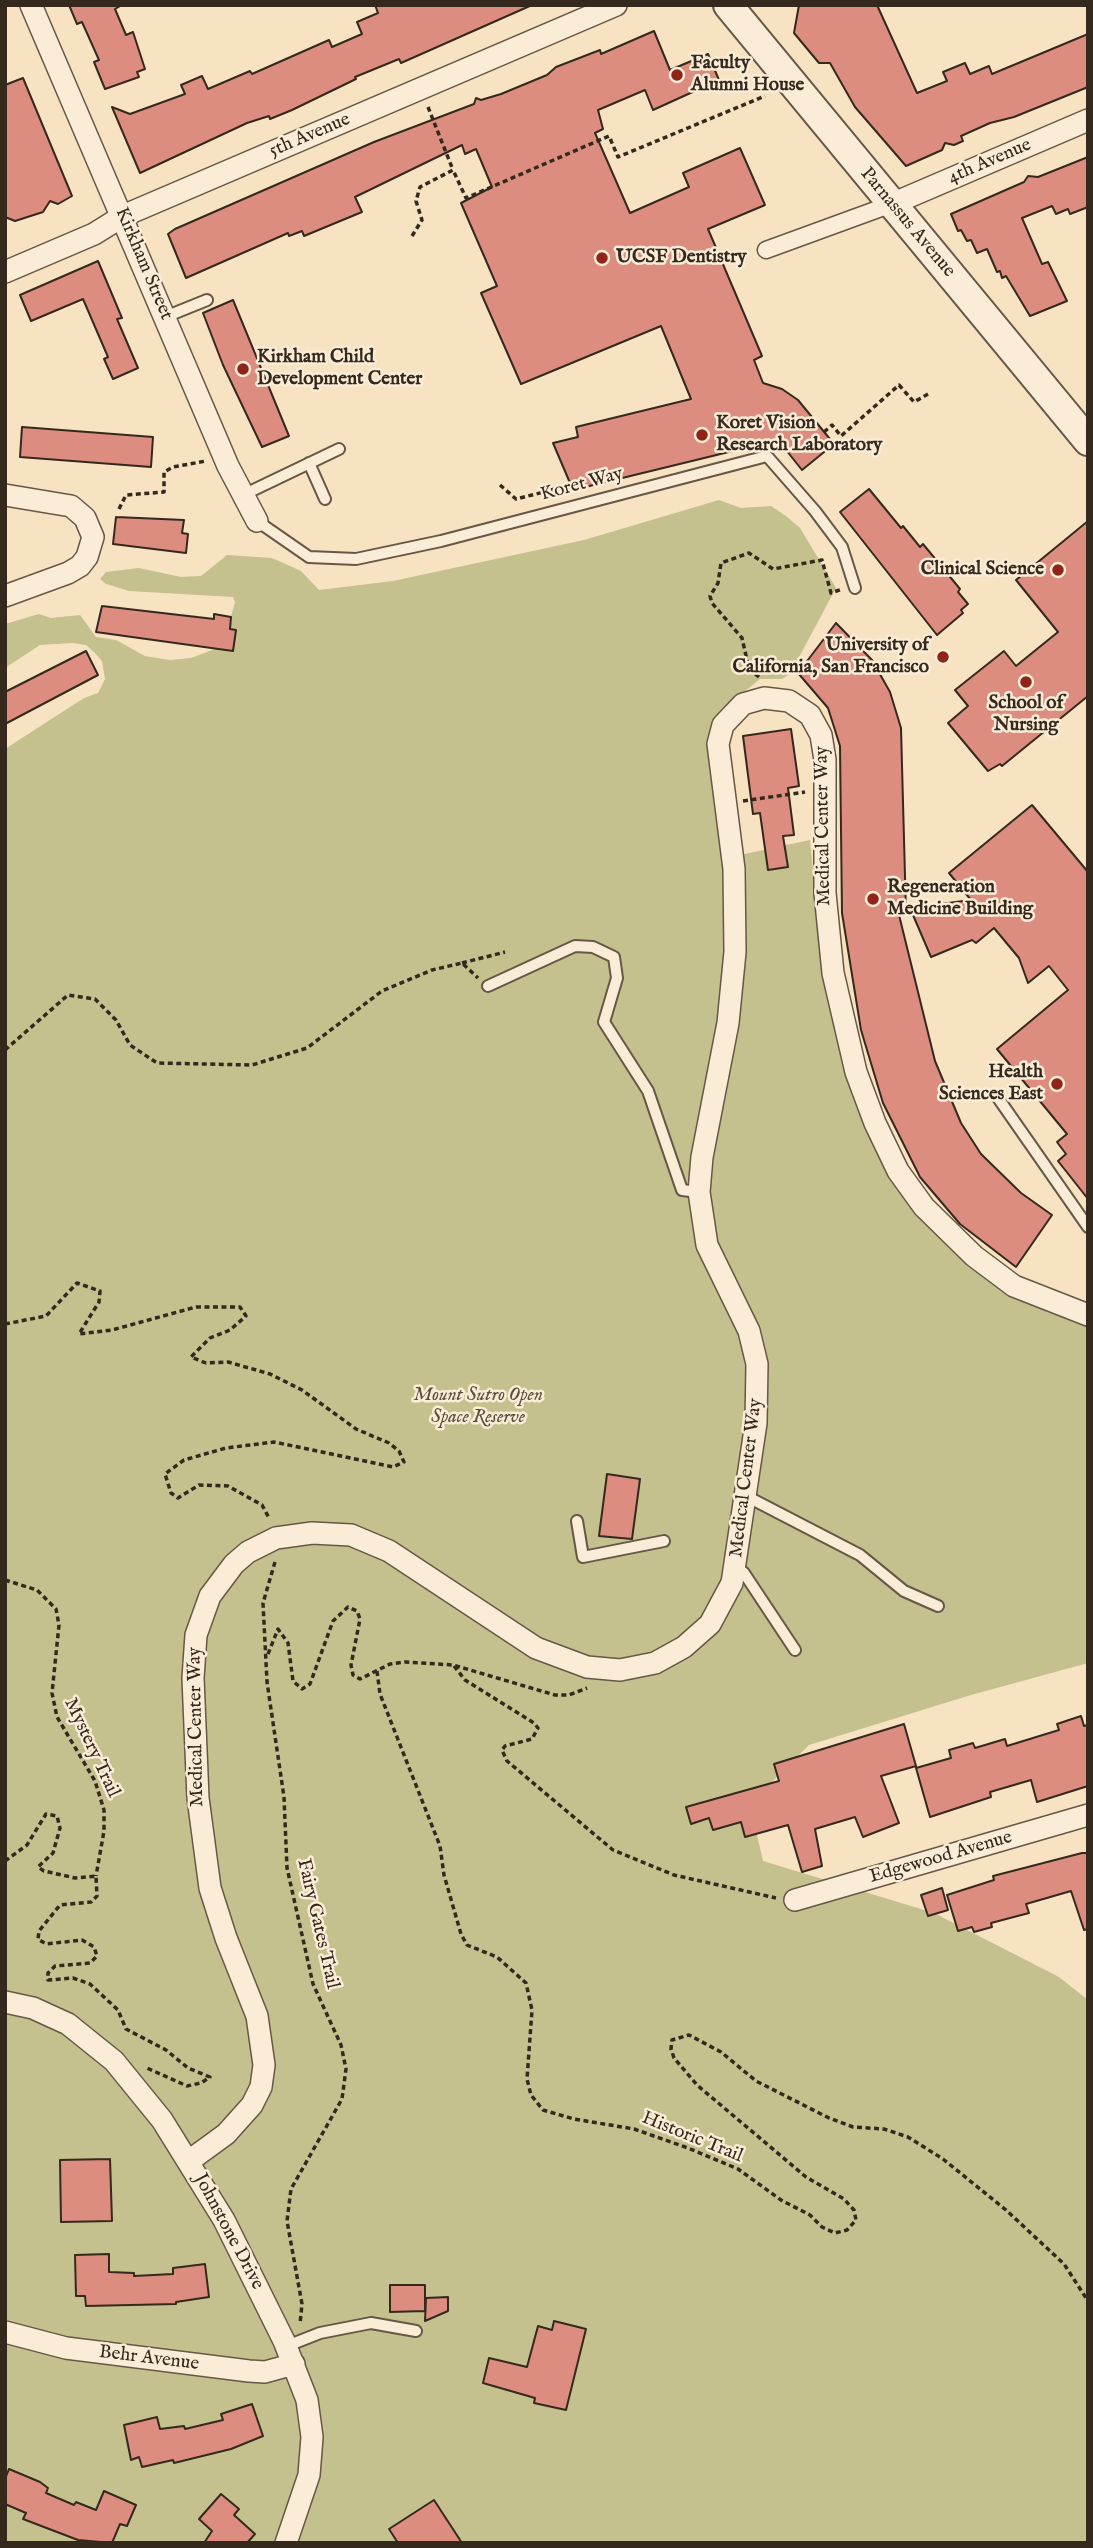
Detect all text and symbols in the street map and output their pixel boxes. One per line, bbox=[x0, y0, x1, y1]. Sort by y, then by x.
place label: Faculty Alumni House bbox=[691, 53, 804, 97]
marker: Faculty Alumni House bbox=[669, 67, 685, 83]
street label: 5th Avenue bbox=[266, 109, 354, 163]
street label: 4th Avenue bbox=[945, 134, 1035, 190]
street label: Parnassus Avenue bbox=[854, 163, 960, 283]
street label: Kirkham Street bbox=[109, 204, 177, 324]
place label: UCSF Dentistry bbox=[616, 247, 747, 269]
marker: UCSF Dentistry bbox=[594, 250, 610, 266]
place label: Kirkham Child Development Center bbox=[257, 347, 422, 391]
marker: Kirkham Child Development Center bbox=[235, 361, 251, 377]
place label: Koret Vision Research Laboratory bbox=[716, 413, 882, 457]
marker: Koret Vision Research Laboratory bbox=[694, 427, 710, 443]
street label: Koret Way bbox=[538, 463, 626, 507]
place label: Clinical Science bbox=[921, 559, 1044, 581]
marker: Clinical Science bbox=[1050, 562, 1066, 578]
place label: University of California, San Francisco bbox=[732, 635, 929, 679]
marker: University of California, San Francisco bbox=[935, 649, 951, 665]
marker: School of Nursing bbox=[1018, 674, 1034, 690]
place label: School of Nursing bbox=[989, 693, 1063, 737]
street label: Medical Center Way bbox=[811, 746, 837, 906]
place label: Regeneration Medicine Building bbox=[887, 877, 1033, 921]
marker: Regeneration Medicine Building bbox=[865, 891, 881, 907]
place label: Health Sciences East bbox=[939, 1062, 1043, 1106]
marker: Health Sciences East bbox=[1049, 1076, 1065, 1092]
park label: Mount Sutro Open Space Reserve bbox=[413, 1385, 543, 1429]
street label: Medical Center Way bbox=[726, 1397, 768, 1559]
street label: Medical Center Way bbox=[184, 1647, 210, 1807]
street label: Mystery Trail bbox=[58, 1695, 124, 1801]
street label: Edgewood Avenue bbox=[867, 1827, 1015, 1889]
street label: Fairy Gates Trail bbox=[291, 1857, 343, 1991]
street label: Historic Trail bbox=[638, 2107, 746, 2169]
street label: Johnstone Drive bbox=[188, 2170, 268, 2294]
street label: Behr Avenue bbox=[98, 2342, 200, 2376]

